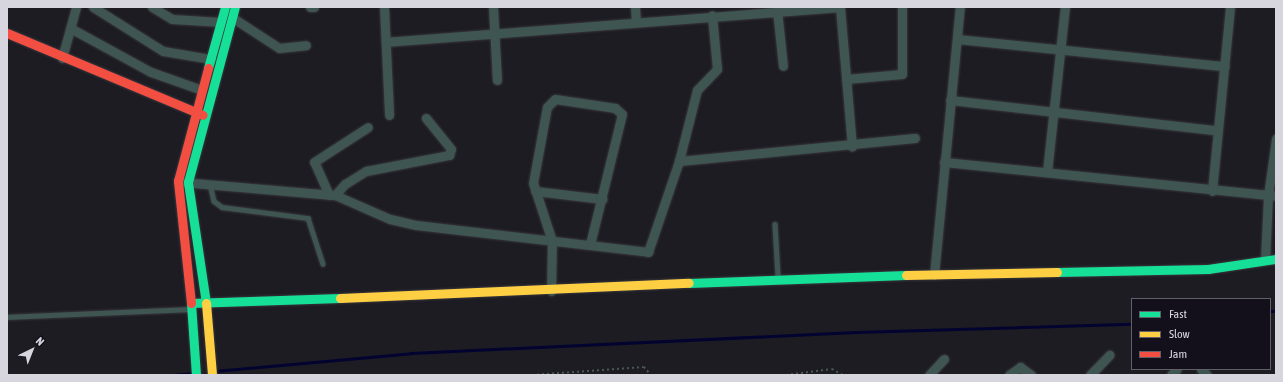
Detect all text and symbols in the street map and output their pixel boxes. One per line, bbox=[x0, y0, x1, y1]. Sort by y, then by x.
legend bbox=[1131, 298, 1271, 370]
text: Fast bbox=[1169, 307, 1187, 321]
text: Slow bbox=[1169, 327, 1190, 341]
north arrow bbox=[12, 330, 52, 370]
text: N bbox=[34, 335, 47, 348]
text: Jam bbox=[1169, 347, 1187, 361]

